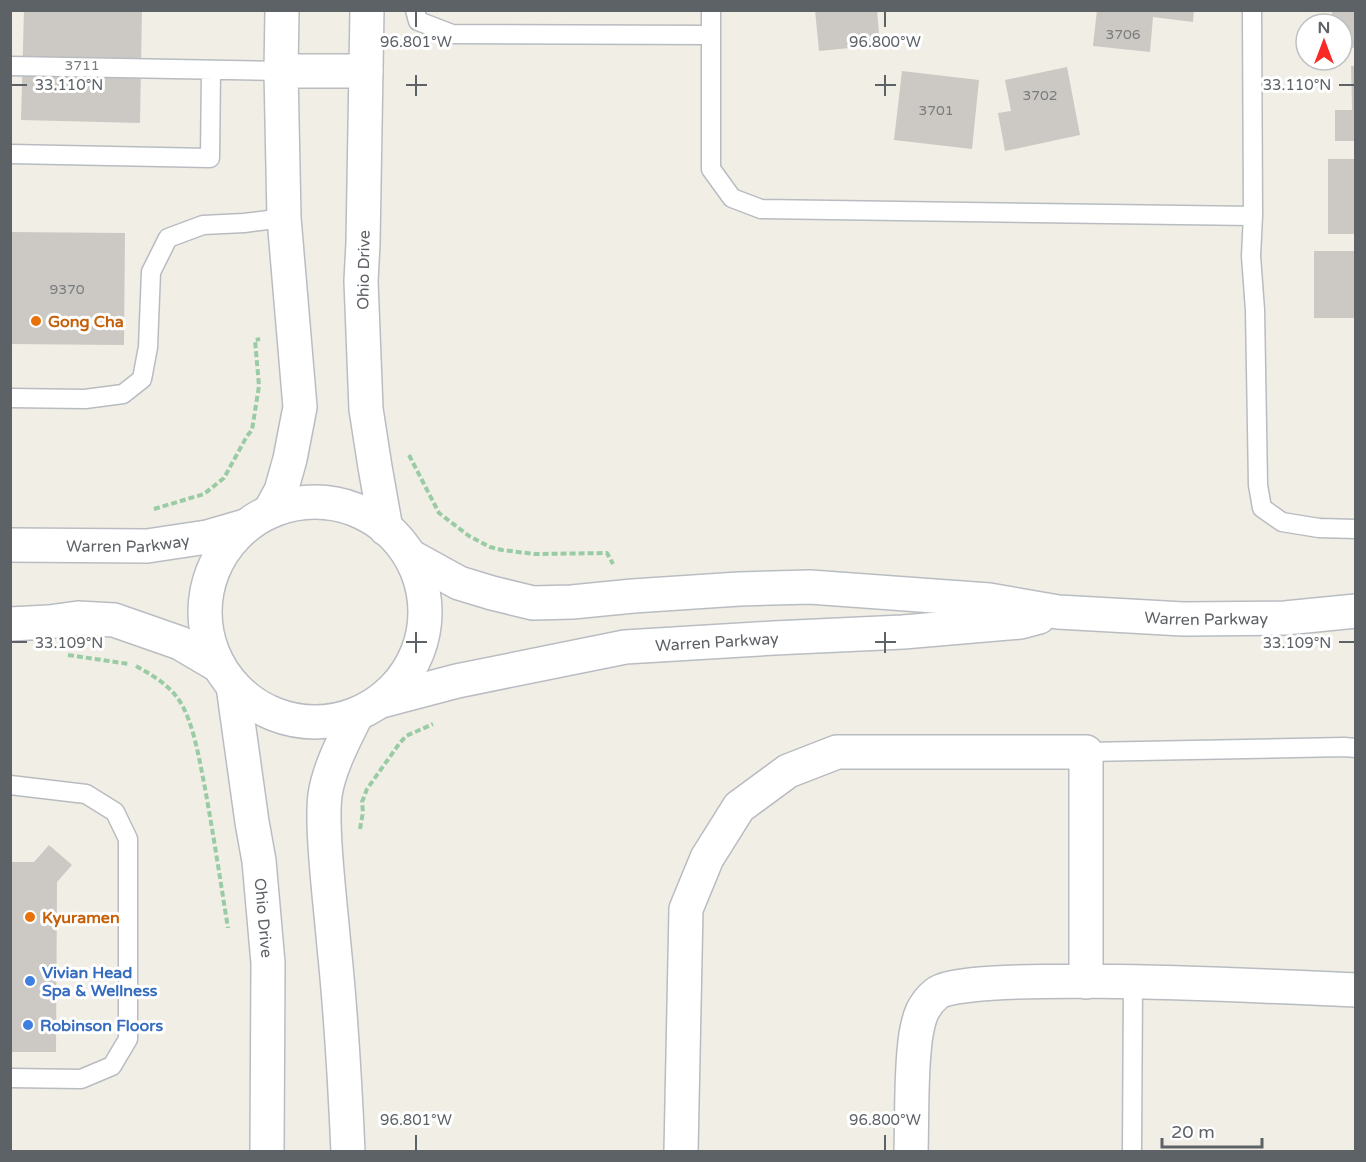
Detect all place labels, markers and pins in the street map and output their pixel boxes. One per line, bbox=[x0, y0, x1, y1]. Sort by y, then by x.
place label: Gong Cha bbox=[48, 312, 124, 332]
marker: Gong Cha bbox=[29, 314, 43, 328]
place label: Kyuramen bbox=[42, 908, 120, 928]
marker: Kyuramen bbox=[23, 910, 37, 924]
place label: Vivian Head Spa & Wellness bbox=[42, 963, 158, 1001]
marker: Vivian Head Spa & Wellness bbox=[23, 974, 37, 988]
place label: Robinson Floors bbox=[40, 1016, 163, 1036]
marker: Robinson Floors bbox=[21, 1018, 35, 1032]

